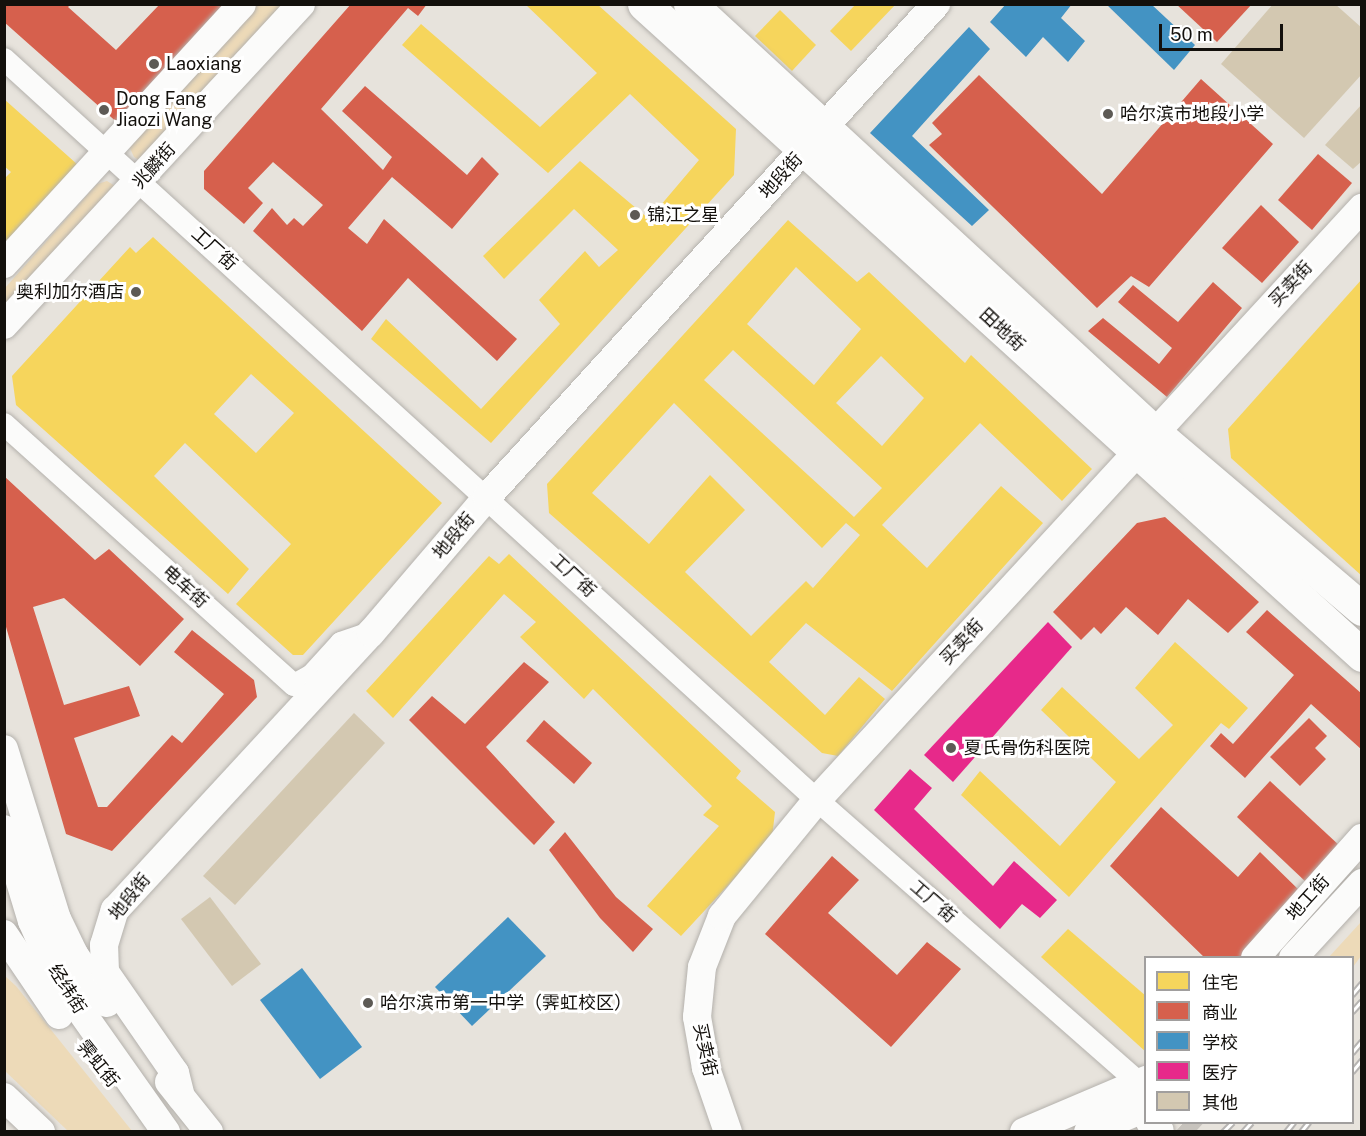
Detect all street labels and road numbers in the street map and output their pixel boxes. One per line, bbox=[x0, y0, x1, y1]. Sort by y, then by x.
street label: 兆麟街 bbox=[128, 139, 180, 193]
street label: 地段街 bbox=[755, 149, 807, 203]
street label: 工厂街 bbox=[187, 223, 241, 275]
street label: 买卖街 bbox=[1265, 257, 1317, 311]
street label: 田地街 bbox=[975, 304, 1029, 356]
street label: 地段街 bbox=[428, 508, 480, 564]
street label: 工厂街 bbox=[546, 550, 600, 602]
street label: 电车街 bbox=[158, 561, 212, 613]
street label: 买卖街 bbox=[936, 615, 988, 669]
street label: 地段街 bbox=[105, 869, 155, 925]
street label: 地工街 bbox=[1282, 871, 1334, 925]
street label: 工厂街 bbox=[906, 876, 960, 928]
street label: 经纬街 bbox=[44, 960, 90, 1018]
street label: 买卖街 bbox=[689, 1021, 721, 1079]
street label: 霁虹街 bbox=[73, 1036, 123, 1092]

